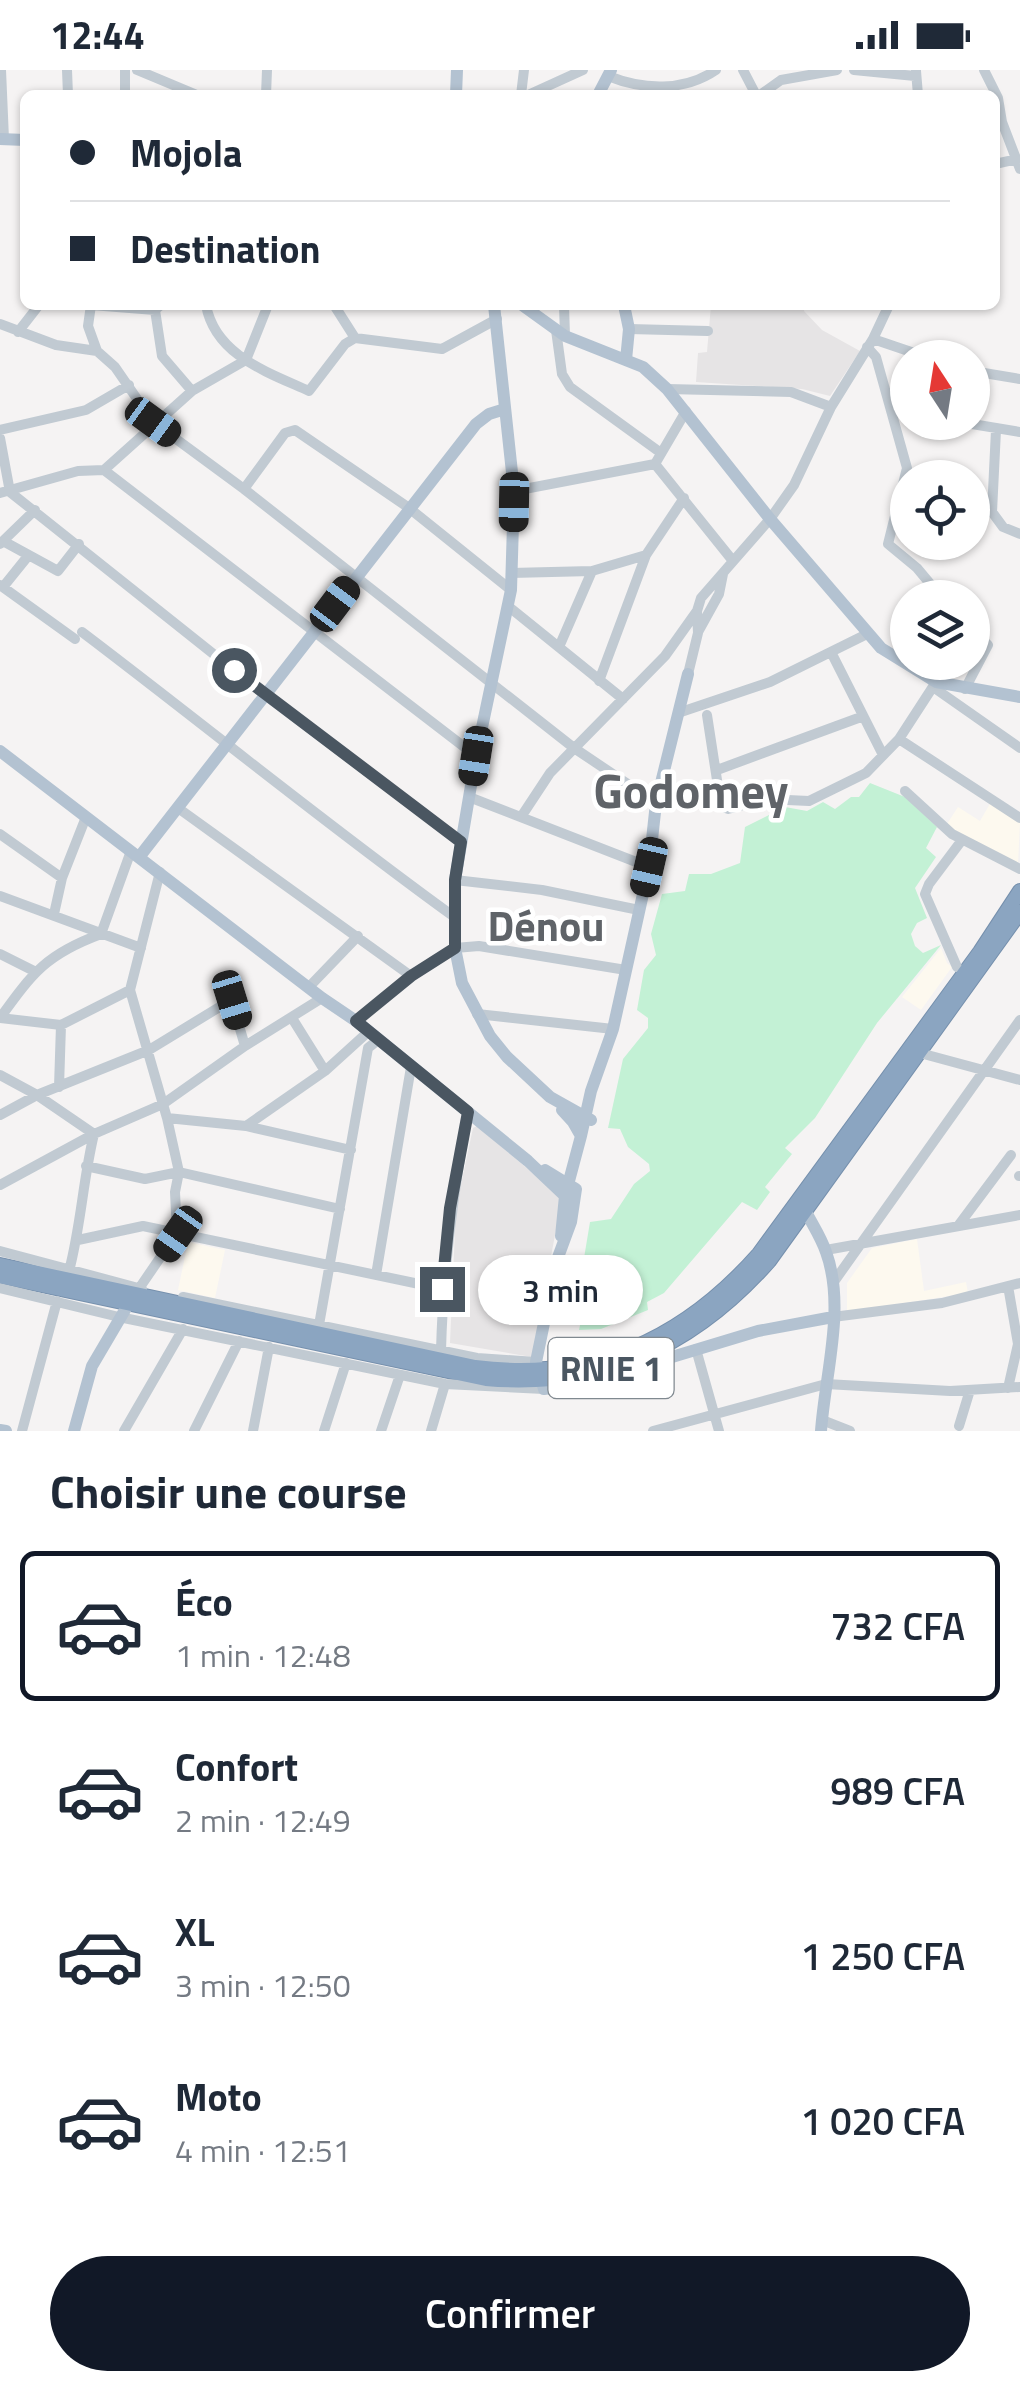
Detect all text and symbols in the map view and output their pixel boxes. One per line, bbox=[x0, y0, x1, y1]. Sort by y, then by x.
text: 12:44 bbox=[50, 6, 145, 64]
text: Mojola bbox=[130, 124, 242, 182]
text: Destination bbox=[130, 220, 321, 278]
north arrow bbox=[890, 340, 990, 440]
map controls bbox=[890, 340, 990, 680]
car bbox=[120, 392, 186, 452]
button: locate bbox=[890, 460, 990, 560]
car bbox=[498, 472, 530, 532]
car bbox=[305, 571, 365, 637]
button: layers bbox=[890, 580, 990, 680]
route start bbox=[212, 648, 257, 693]
car bbox=[456, 724, 496, 788]
district label: Godomey bbox=[593, 754, 789, 827]
car bbox=[628, 834, 670, 900]
district label: Dénou bbox=[487, 893, 605, 957]
car bbox=[209, 967, 255, 1033]
car bbox=[149, 1201, 207, 1267]
callout: 3 min bbox=[477, 1254, 642, 1324]
text: 3 min bbox=[522, 1266, 599, 1314]
route end bbox=[420, 1267, 465, 1312]
road number: RNIE 1 bbox=[548, 1338, 674, 1398]
text: Choisir une course bbox=[50, 1457, 407, 1525]
text: Éco bbox=[175, 1573, 233, 1631]
icon: car bbox=[55, 1581, 145, 1671]
text: 732 CFA bbox=[830, 1597, 965, 1655]
text: 1 min · 12:48 bbox=[175, 1631, 351, 1679]
text: Confort bbox=[175, 1738, 298, 1796]
icon: car bbox=[55, 1746, 145, 1836]
text: 989 CFA bbox=[830, 1762, 965, 1820]
text: 2 min · 12:49 bbox=[175, 1796, 351, 1844]
text: XL bbox=[175, 1903, 215, 1961]
icon: car bbox=[55, 1911, 145, 2001]
text: 1 250 CFA bbox=[801, 1927, 965, 1985]
text: 3 min · 12:50 bbox=[175, 1961, 351, 2009]
text: Moto bbox=[175, 2068, 262, 2126]
icon: car bbox=[55, 2076, 145, 2166]
text: 1 020 CFA bbox=[801, 2092, 965, 2150]
text: 4 min · 12:51 bbox=[175, 2126, 351, 2174]
button: Confirmer bbox=[50, 2256, 970, 2371]

